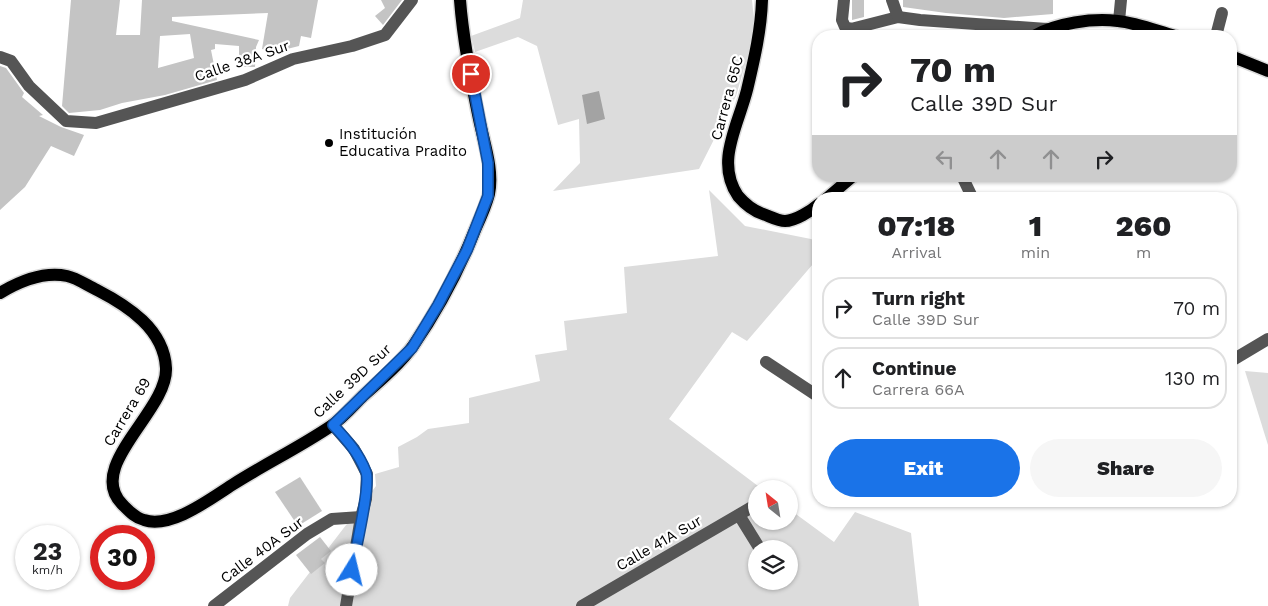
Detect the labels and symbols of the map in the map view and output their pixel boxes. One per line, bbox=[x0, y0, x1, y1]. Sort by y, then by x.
street label: Calle 38A Sur bbox=[192, 36, 292, 86]
pin bbox=[450, 53, 492, 95]
street label: Carrera 65C bbox=[707, 54, 747, 142]
place label: Institución Educativa Pradito bbox=[339, 125, 467, 160]
marker: Institución Educativa Pradito bbox=[323, 137, 335, 149]
street label: Calle 39D Sur bbox=[309, 340, 395, 422]
street label: Carrera 69 bbox=[99, 374, 155, 450]
north arrow bbox=[748, 480, 798, 530]
street label: Calle 41A Sur bbox=[613, 511, 705, 575]
street label: Calle 40A Sur bbox=[217, 513, 307, 587]
speed limit sign: 30 bbox=[90, 525, 155, 590]
position arrow bbox=[325, 543, 377, 595]

